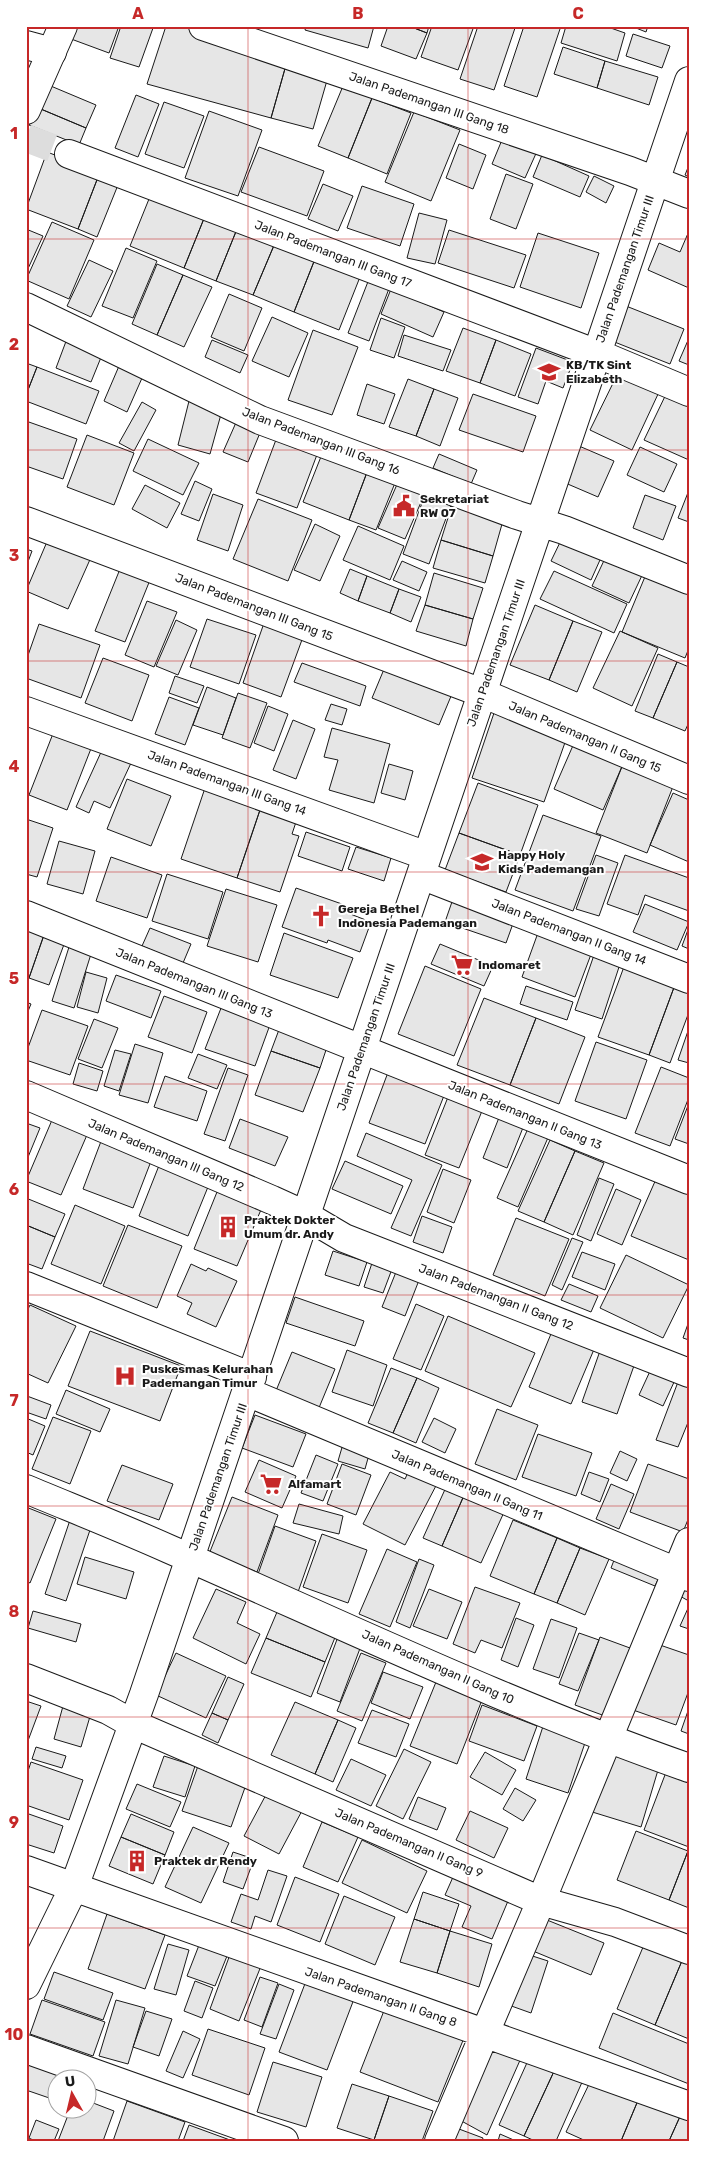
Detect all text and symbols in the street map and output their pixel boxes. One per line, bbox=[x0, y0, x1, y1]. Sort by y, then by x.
text: A bbox=[132, 4, 144, 23]
text: B bbox=[352, 4, 364, 23]
text: C bbox=[572, 4, 584, 23]
street label: Jalan Pademangan III Gang 18 bbox=[347, 69, 511, 137]
text: 1 bbox=[10, 124, 18, 143]
street label: Jalan Pademangan Timur III bbox=[593, 193, 657, 345]
street label: Jalan Pademangan III Gang 17 bbox=[253, 218, 413, 290]
text: 2 bbox=[9, 335, 19, 354]
place label: KB/TK Sint Elizabeth bbox=[566, 358, 632, 386]
school or university icon: KB/TK Sint Elizabeth bbox=[536, 359, 562, 385]
street label: Jalan Pademangan III Gang 16 bbox=[240, 404, 402, 478]
place label: Sekretariat RW 07 bbox=[420, 492, 489, 520]
public building icon: Sekretariat RW 07 bbox=[391, 493, 417, 519]
text: 3 bbox=[9, 546, 19, 565]
street label: Jalan Pademangan III Gang 15 bbox=[173, 570, 335, 644]
street label: Jalan Pademangan Timur III bbox=[464, 577, 528, 729]
street label: Jalan Pademangan II Gang 15 bbox=[507, 698, 663, 776]
street label: Jalan Pademangan III Gang 14 bbox=[146, 748, 309, 819]
text: 4 bbox=[9, 757, 20, 776]
place label: Happy Holy Kids Pademangan bbox=[498, 848, 604, 876]
school or university icon: Happy Holy Kids Pademangan bbox=[469, 849, 495, 875]
street label: Jalan Pademangan II Gang 14 bbox=[490, 896, 649, 968]
place label: Gereja Bethel Indonesia Pademangan bbox=[338, 902, 477, 930]
church icon: Gereja Bethel Indonesia Pademangan bbox=[308, 903, 334, 929]
street label: Jalan Pademangan III Gang 13 bbox=[114, 945, 274, 1021]
supermarket icon: Indomaret bbox=[449, 952, 475, 978]
place label: Indomaret bbox=[478, 958, 541, 972]
street label: Jalan Pademangan Timur III bbox=[334, 961, 398, 1113]
text: 5 bbox=[9, 969, 19, 988]
street label: Jalan Pademangan II Gang 13 bbox=[446, 1078, 604, 1152]
street label: Jalan Pademangan III Gang 12 bbox=[86, 1116, 246, 1194]
text: 6 bbox=[9, 1180, 19, 1199]
place label: Praktek Dokter Umum dr. Andy bbox=[244, 1213, 335, 1241]
building icon: Praktek Dokter Umum dr. Andy bbox=[215, 1214, 241, 1240]
street label: Jalan Pademangan II Gang 12 bbox=[417, 1261, 575, 1333]
place label: Puskesmas Kelurahan Pademangan Timur bbox=[142, 1362, 273, 1390]
hospital icon: Puskesmas Kelurahan Pademangan Timur bbox=[112, 1363, 138, 1389]
text: 7 bbox=[9, 1391, 19, 1410]
street label: Jalan Pademangan Timur III bbox=[186, 1401, 250, 1553]
street label: Jalan Pademangan II Gang 11 bbox=[389, 1447, 545, 1523]
supermarket icon: Alfamart bbox=[258, 1471, 284, 1497]
place label: Alfamart bbox=[288, 1477, 342, 1491]
text: 8 bbox=[9, 1602, 20, 1621]
street label: Jalan Pademangan II Gang 10 bbox=[360, 1627, 516, 1707]
street label: Jalan Pademangan II Gang 9 bbox=[333, 1805, 485, 1881]
text: 9 bbox=[9, 1813, 19, 1832]
building icon: Praktek dr Rendy bbox=[124, 1848, 150, 1874]
place label: Praktek dr Rendy bbox=[154, 1854, 257, 1868]
street label: Jalan Pademangan II Gang 8 bbox=[303, 1964, 459, 2030]
text: 10 bbox=[5, 2025, 24, 2044]
north arrow bbox=[48, 2070, 98, 2120]
text: U bbox=[64, 2072, 76, 2091]

